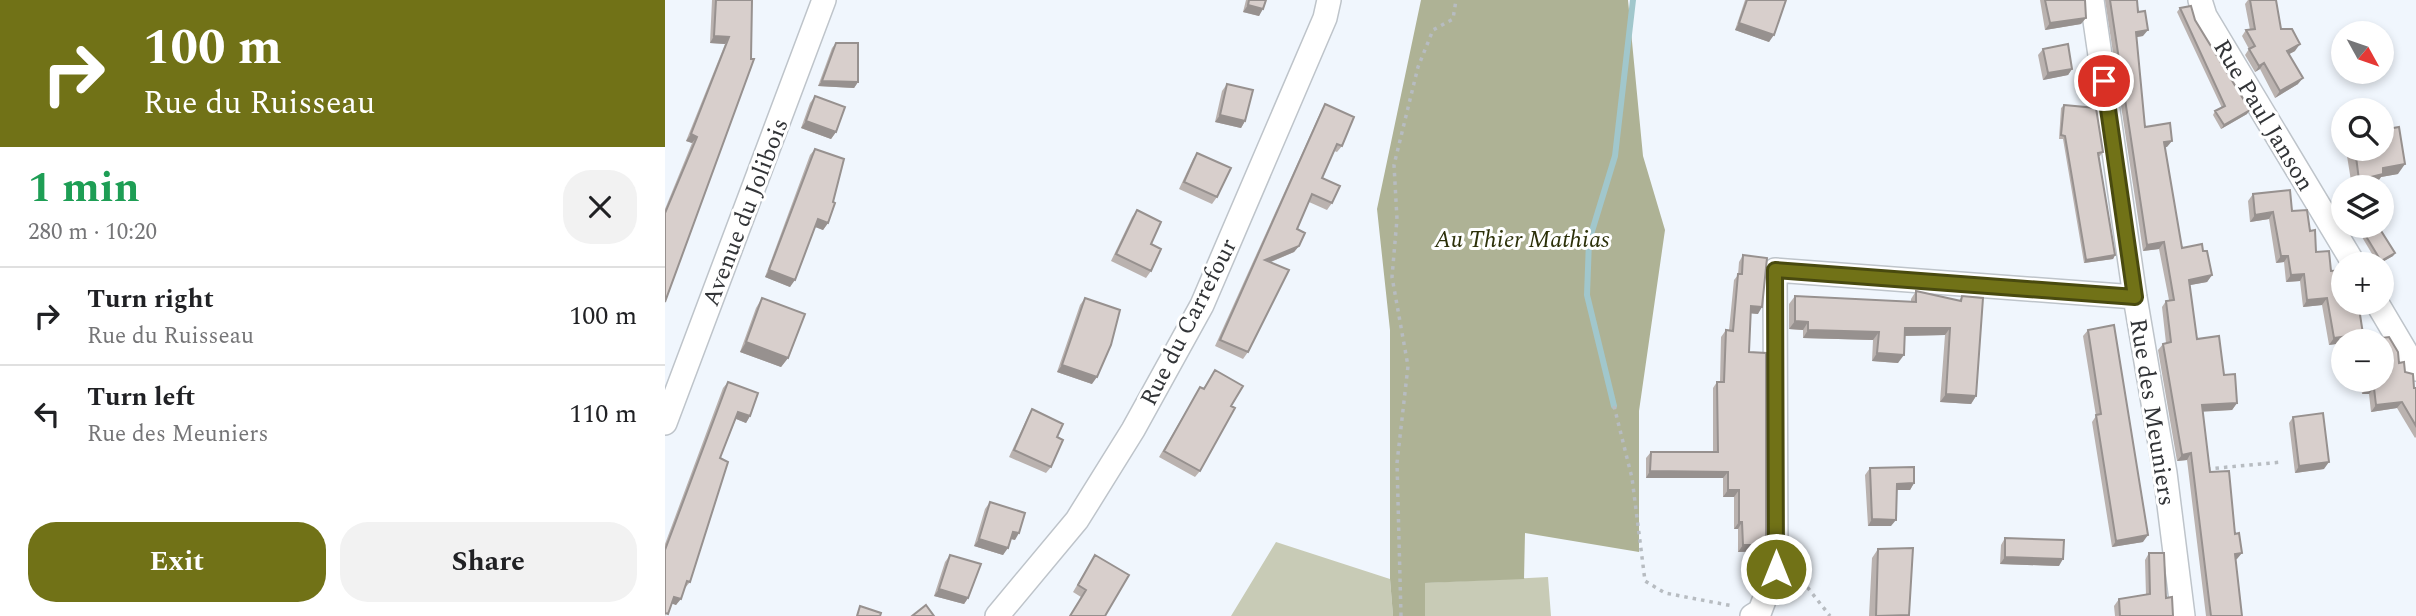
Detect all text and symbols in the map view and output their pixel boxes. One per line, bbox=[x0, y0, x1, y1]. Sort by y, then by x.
text: 100 m bbox=[143, 11, 282, 86]
north arrow bbox=[2331, 21, 2394, 84]
map controls bbox=[2331, 21, 2394, 392]
icon: right bbox=[28, 28, 119, 119]
street label: Rue Paul Janson bbox=[2204, 33, 2323, 198]
pin bbox=[2074, 51, 2134, 111]
icon: arrive bbox=[2085, 62, 2123, 100]
text: Rue du Ruisseau bbox=[143, 79, 375, 128]
button: search bbox=[2331, 98, 2394, 161]
street label: Avenue du Jolibois bbox=[693, 113, 798, 312]
text: 1 min bbox=[28, 157, 140, 220]
button: close bbox=[563, 170, 637, 244]
button: layers bbox=[2331, 175, 2394, 238]
text: 280 m · 10:20 bbox=[28, 215, 157, 250]
park label: Au Thier Mathias bbox=[1433, 222, 1610, 258]
street label: Rue du Carrefour bbox=[1131, 232, 1247, 413]
button: + bbox=[2331, 252, 2394, 315]
text: Turn right bbox=[87, 279, 214, 319]
text: 100 m bbox=[569, 296, 637, 336]
icon: right bbox=[28, 297, 66, 335]
street label: Rue des Meuniers bbox=[2119, 316, 2185, 508]
text: Rue du Ruisseau bbox=[87, 319, 254, 354]
button: − bbox=[2331, 329, 2394, 392]
text: Turn left bbox=[87, 377, 195, 417]
text: 110 m bbox=[569, 394, 637, 434]
icon: left bbox=[28, 395, 66, 433]
text: Rue des Meuniers bbox=[87, 417, 268, 452]
button: Exit bbox=[28, 522, 326, 602]
button: Share bbox=[340, 522, 637, 602]
position arrow bbox=[1739, 532, 1813, 606]

